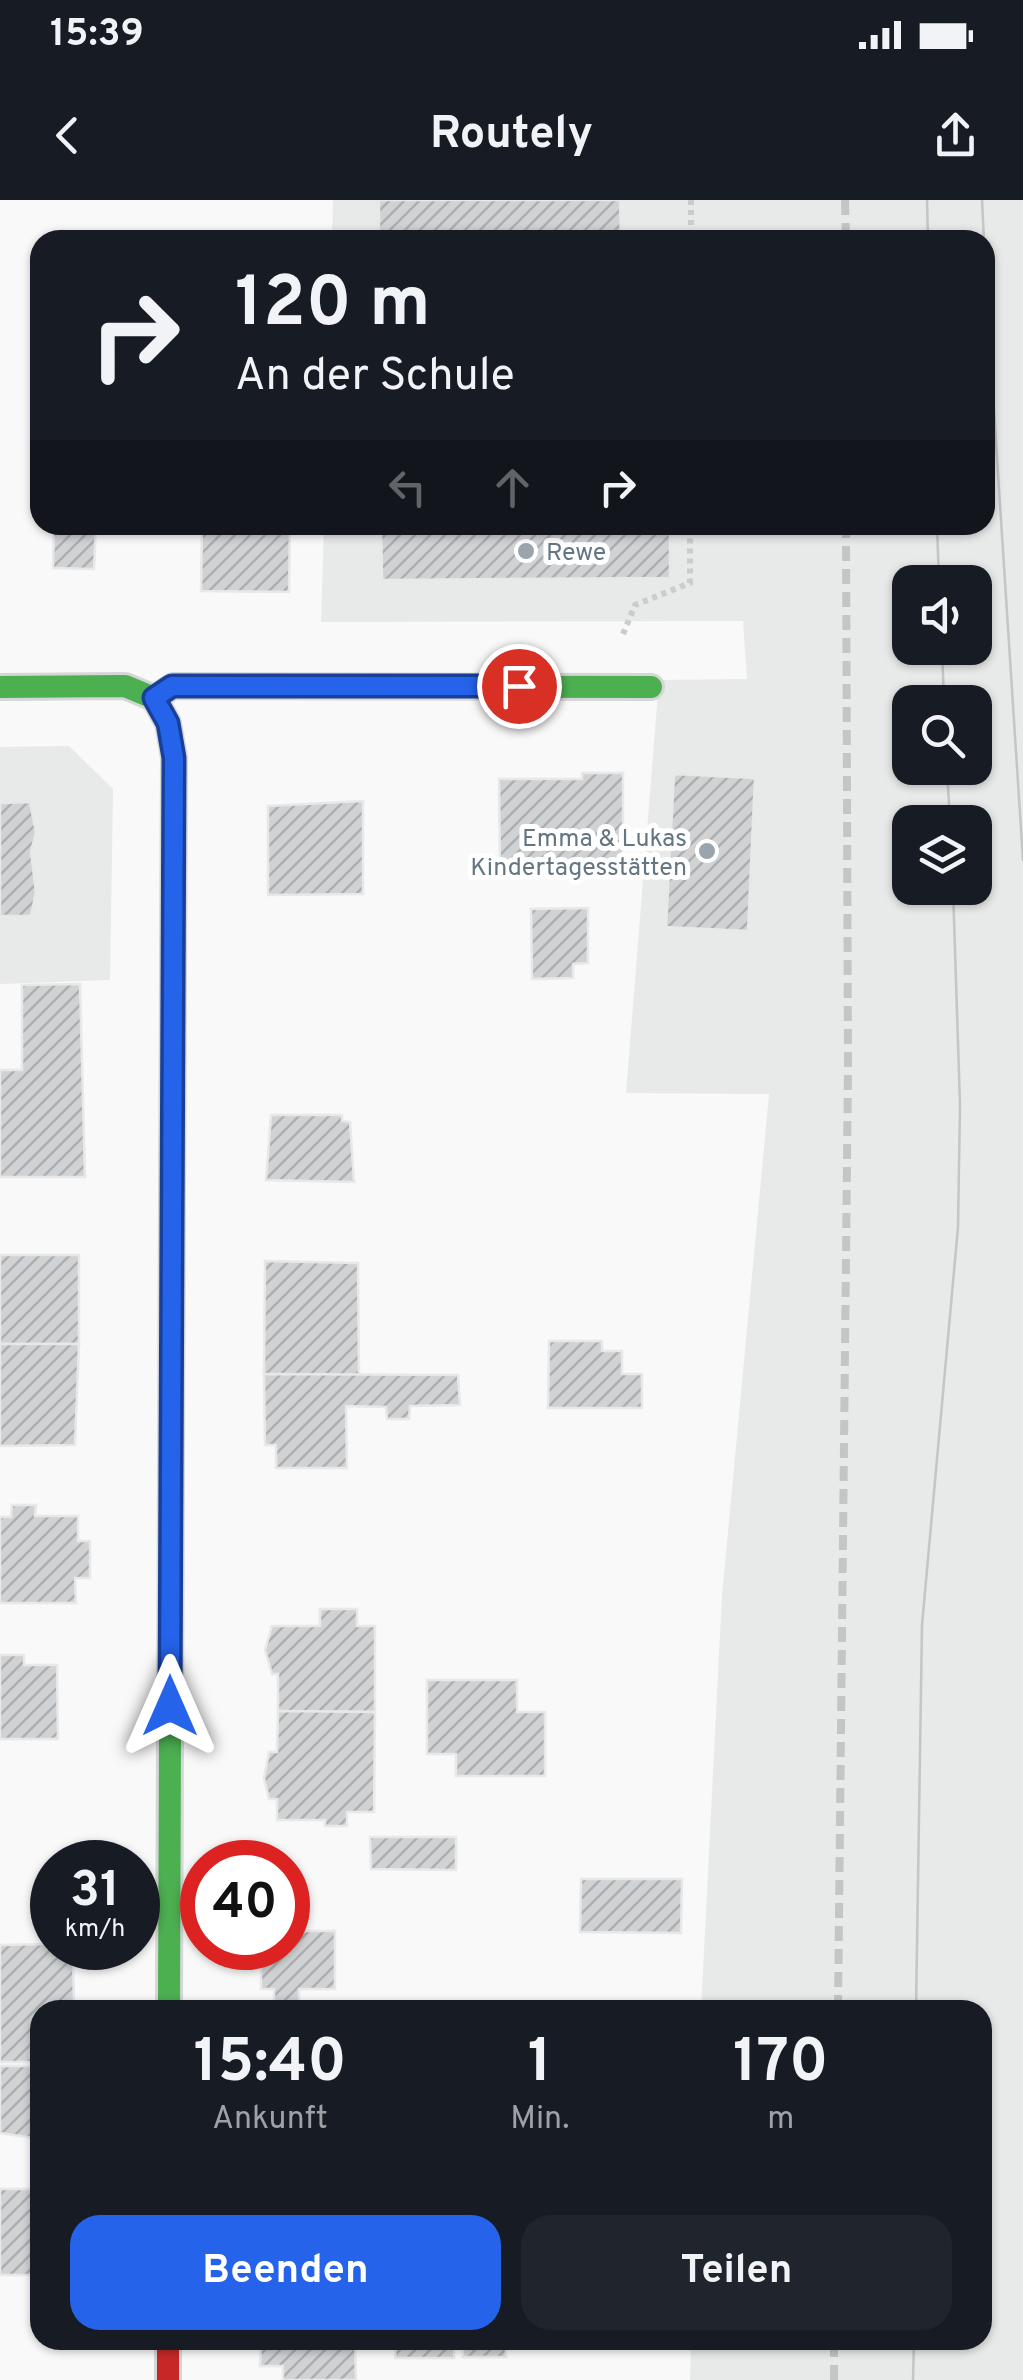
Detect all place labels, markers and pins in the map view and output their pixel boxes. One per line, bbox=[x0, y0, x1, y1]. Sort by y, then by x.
place label: Rewe bbox=[546, 538, 606, 570]
marker: Rewe bbox=[515, 540, 537, 562]
pin bbox=[477, 644, 562, 729]
place label: Emma & Lukas Kindertagesstätten bbox=[470, 824, 687, 885]
marker: Emma & Lukas Kindertagesstätten bbox=[696, 840, 718, 862]

